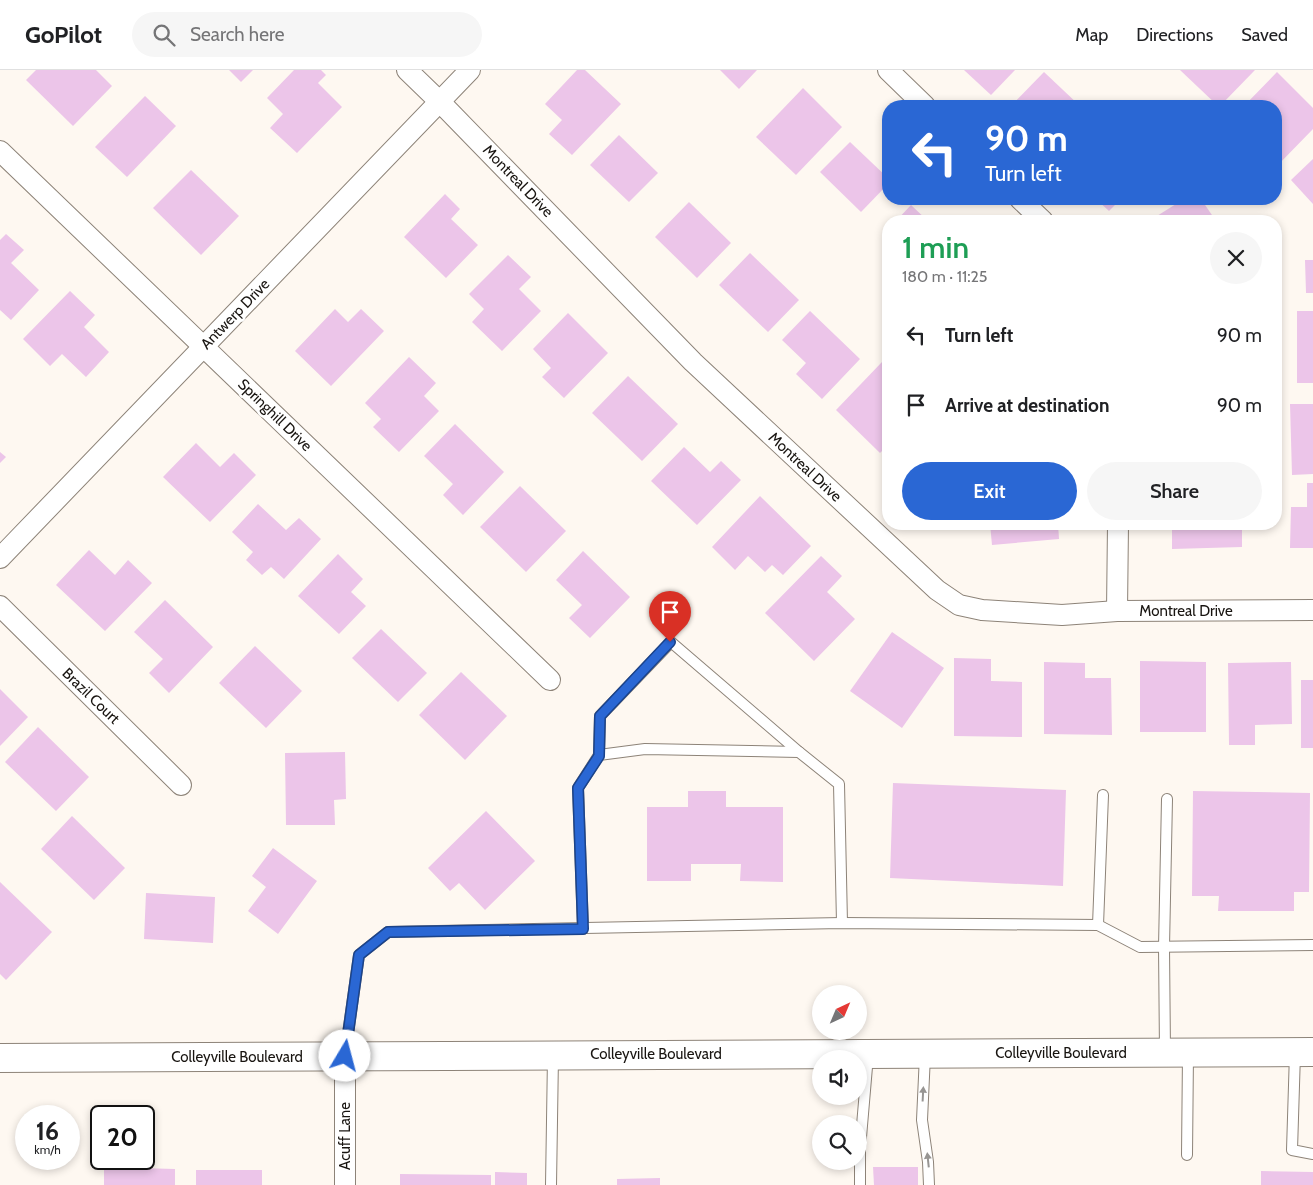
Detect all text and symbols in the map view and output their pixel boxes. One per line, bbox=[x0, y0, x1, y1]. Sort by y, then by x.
search box bbox=[132, 12, 482, 57]
text: GoPilot bbox=[25, 20, 102, 49]
icon: search bbox=[150, 21, 178, 49]
text: Search here bbox=[190, 23, 284, 46]
text: Map bbox=[1075, 24, 1108, 46]
text: Directions bbox=[1136, 24, 1213, 46]
text: Saved bbox=[1241, 24, 1288, 46]
text: 90 m bbox=[985, 117, 1068, 160]
icon: left bbox=[902, 120, 967, 185]
street label: Montreal Drive bbox=[479, 141, 557, 221]
text: Turn left bbox=[985, 160, 1062, 187]
text: 1 min bbox=[902, 229, 969, 266]
button: close bbox=[1210, 232, 1262, 284]
text: 180 m · 11:25 bbox=[902, 267, 988, 286]
street label: Antwerp Drive bbox=[197, 275, 273, 353]
icon: left bbox=[902, 321, 930, 349]
text: Turn left bbox=[945, 324, 1013, 347]
text: 90 m bbox=[1217, 324, 1262, 347]
street label: Springhill Drive bbox=[234, 375, 316, 455]
icon: arrive bbox=[902, 391, 930, 419]
text: Arrive at destination bbox=[945, 394, 1109, 417]
text: 90 m bbox=[1217, 394, 1262, 417]
street label: Montreal Drive bbox=[765, 429, 846, 506]
button: Exit bbox=[902, 462, 1077, 520]
button: Share bbox=[1087, 462, 1262, 520]
pin bbox=[649, 591, 691, 642]
icon: arrive bbox=[656, 598, 684, 626]
street label: Montreal Drive bbox=[1139, 602, 1233, 620]
street label: Brazil Court bbox=[59, 664, 123, 728]
north arrow bbox=[812, 985, 868, 1040]
map controls bbox=[812, 985, 867, 1170]
position arrow bbox=[318, 1029, 370, 1081]
street label: Colleyville Boulevard bbox=[995, 1044, 1127, 1062]
street label: Colleyville Boulevard bbox=[590, 1045, 722, 1063]
street label: Colleyville Boulevard bbox=[171, 1048, 303, 1066]
button: sound bbox=[812, 1050, 867, 1105]
one-way arrow bbox=[920, 1086, 928, 1102]
street label: Acuff Lane bbox=[336, 1102, 354, 1170]
speed limit sign: 20 bbox=[90, 1105, 155, 1170]
button: search bbox=[812, 1115, 867, 1170]
text: 16 bbox=[36, 1116, 59, 1146]
text: km/h bbox=[34, 1142, 61, 1157]
one-way arrow bbox=[923, 1151, 931, 1167]

